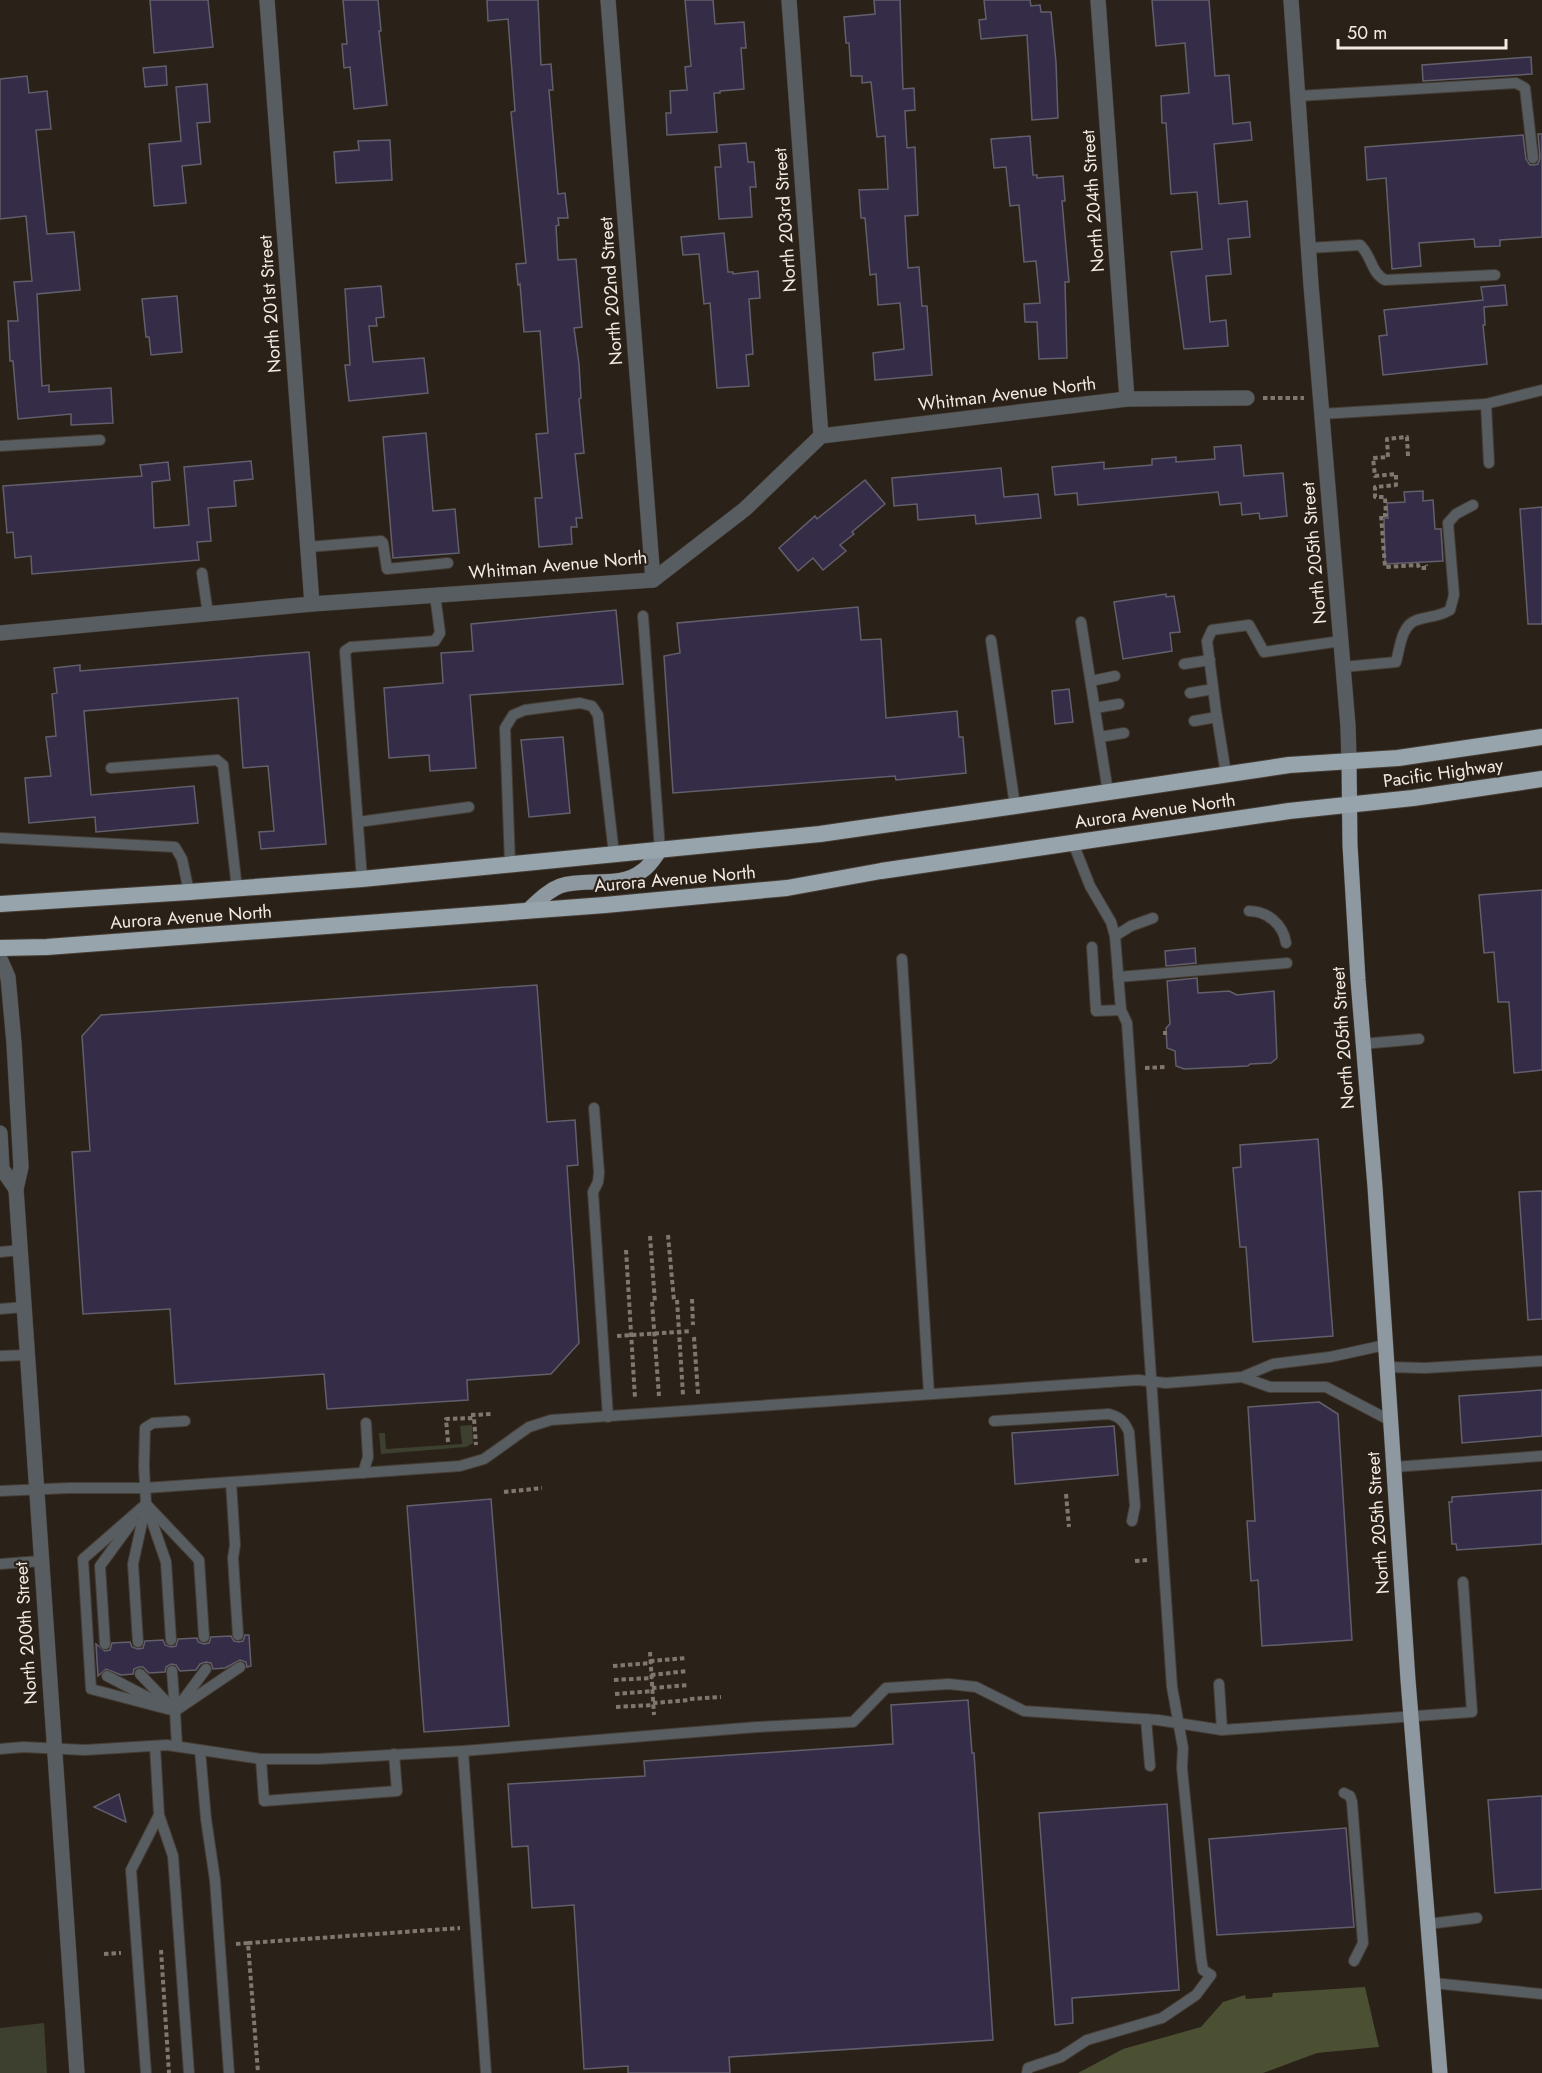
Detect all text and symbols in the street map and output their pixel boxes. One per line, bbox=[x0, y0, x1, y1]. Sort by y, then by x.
scale bar bbox=[1338, 12, 1506, 50]
text: 50 m bbox=[1347, 20, 1387, 46]
street label: North 204th Street bbox=[1075, 128, 1111, 273]
street label: North 203rd Street bbox=[767, 146, 803, 293]
street label: North 202nd Street bbox=[593, 215, 629, 366]
street label: North 201st Street bbox=[252, 233, 288, 374]
street label: Whitman Avenue North bbox=[917, 370, 1097, 418]
street label: North 205th Street bbox=[1295, 480, 1333, 625]
street label: Whitman Avenue North bbox=[468, 544, 648, 586]
street label: Pacific Highway bbox=[1381, 752, 1505, 794]
street label: Aurora Avenue North bbox=[1073, 787, 1237, 835]
street label: Aurora Avenue North bbox=[593, 859, 757, 899]
street label: Aurora Avenue North bbox=[109, 898, 273, 936]
street label: North 205th Street bbox=[1325, 965, 1361, 1110]
street label: North 205th Street bbox=[1360, 1450, 1396, 1595]
street label: North 200th Street bbox=[8, 1560, 44, 1705]

